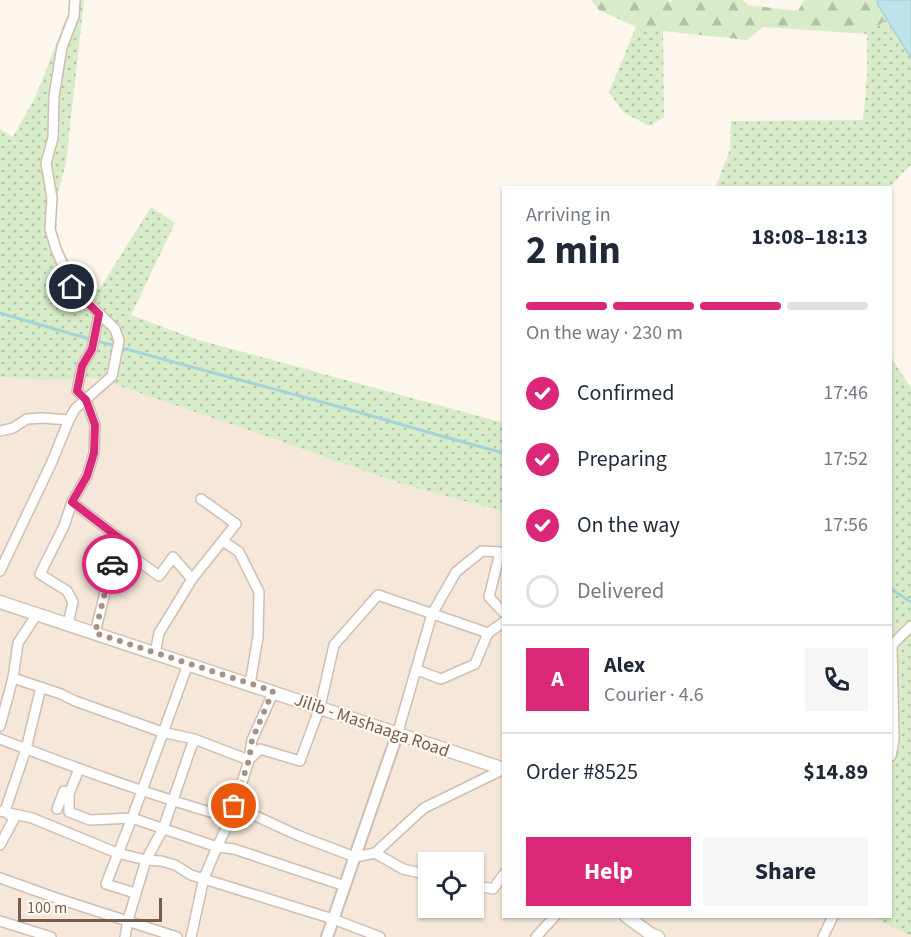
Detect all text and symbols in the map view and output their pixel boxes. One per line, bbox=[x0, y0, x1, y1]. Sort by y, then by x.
text: Arriving in bbox=[526, 201, 611, 229]
text: 18:08–18:13 bbox=[751, 221, 868, 253]
text: 2 min bbox=[526, 223, 621, 279]
pin bbox=[46, 261, 97, 312]
icon: home bbox=[55, 270, 88, 303]
text: On the way · 230 m bbox=[526, 319, 683, 347]
icon: check bbox=[526, 377, 559, 410]
text: Confirmed bbox=[577, 377, 674, 409]
text: 17:46 bbox=[823, 379, 868, 407]
icon: check bbox=[526, 443, 559, 476]
text: Preparing bbox=[577, 443, 667, 475]
text: 17:52 bbox=[823, 445, 868, 473]
icon: check bbox=[526, 509, 559, 542]
text: On the way bbox=[577, 509, 680, 541]
text: 17:56 bbox=[823, 511, 868, 539]
courier bbox=[82, 534, 142, 594]
icon: car bbox=[96, 548, 129, 581]
text: Delivered bbox=[577, 575, 664, 607]
button: phone bbox=[805, 648, 868, 711]
text: Alex bbox=[604, 649, 645, 681]
text: A bbox=[551, 663, 564, 695]
text: Courier · 4.6 bbox=[604, 681, 704, 709]
street label: Jilib - Mashaaga Road bbox=[291, 687, 453, 764]
text: Order #8525 bbox=[526, 756, 638, 788]
text: $14.89 bbox=[803, 756, 868, 788]
pin bbox=[208, 780, 259, 831]
icon: bag bbox=[217, 789, 250, 822]
button: Help bbox=[526, 837, 691, 906]
button: Share bbox=[703, 837, 868, 906]
map controls bbox=[418, 852, 484, 918]
button: locate bbox=[418, 852, 484, 918]
scale bar bbox=[18, 895, 162, 922]
text: 100 m bbox=[27, 897, 67, 919]

